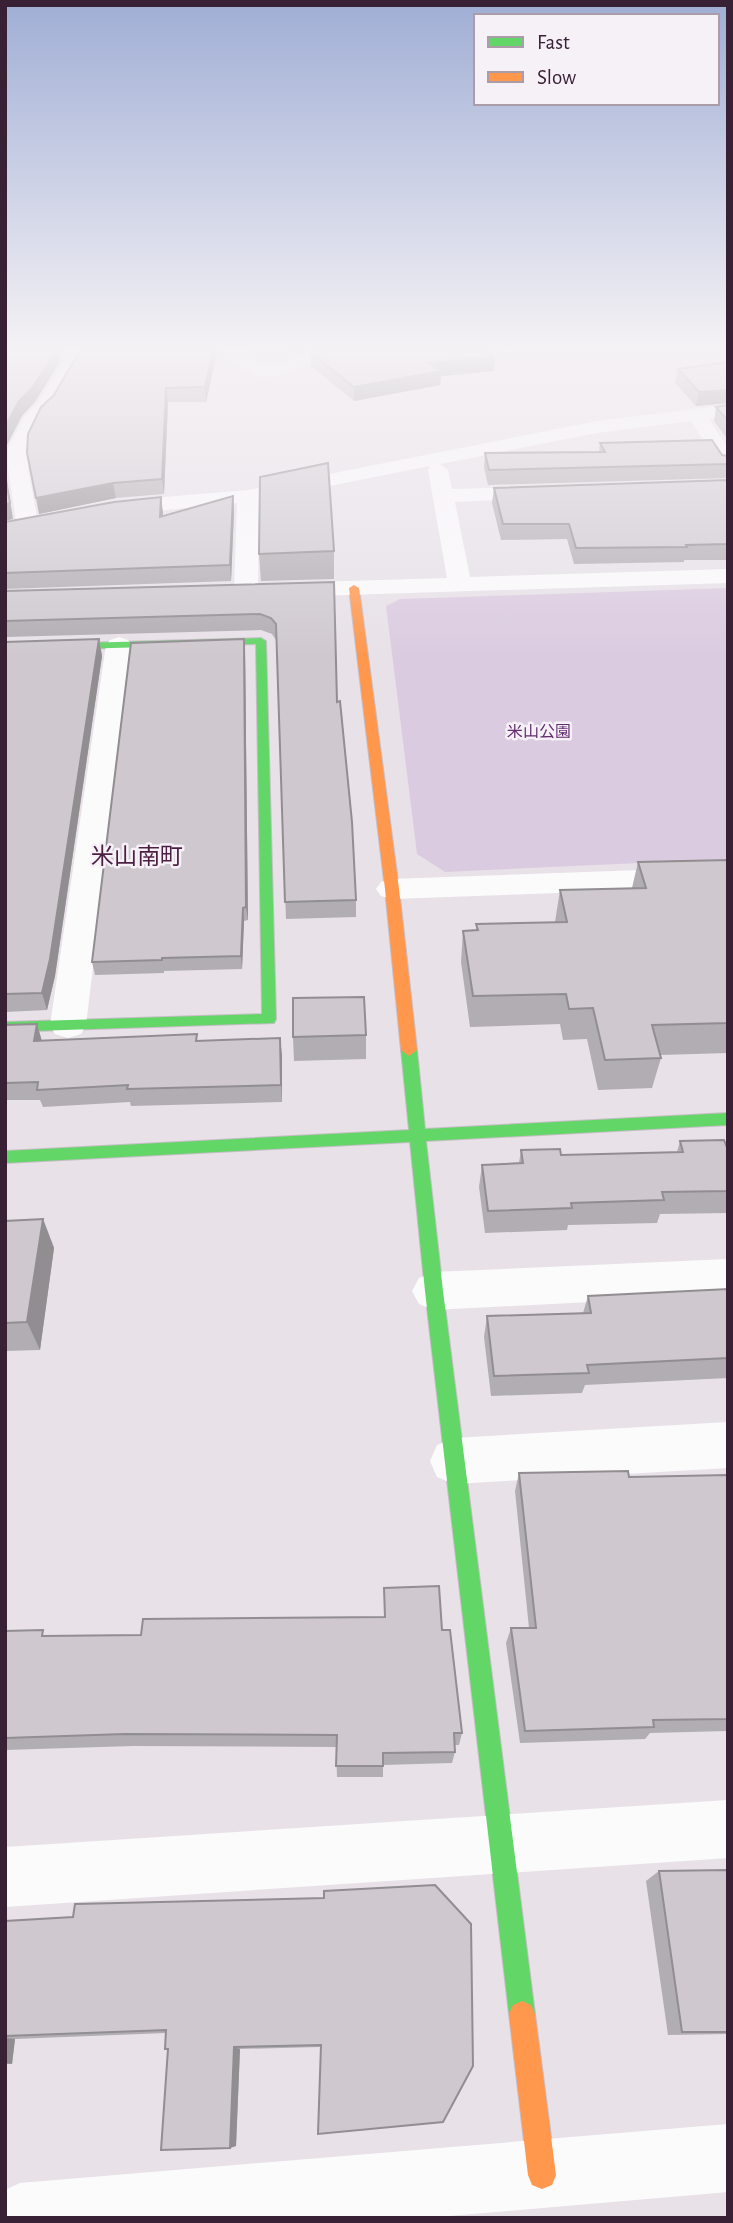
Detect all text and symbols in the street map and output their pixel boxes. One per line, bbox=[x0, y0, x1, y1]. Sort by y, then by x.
legend bbox=[474, 14, 719, 105]
text: Fast bbox=[537, 32, 570, 53]
text: Slow bbox=[537, 67, 576, 88]
park label: 米山公園 bbox=[507, 723, 571, 740]
district label: 米山南町 bbox=[91, 844, 183, 869]

